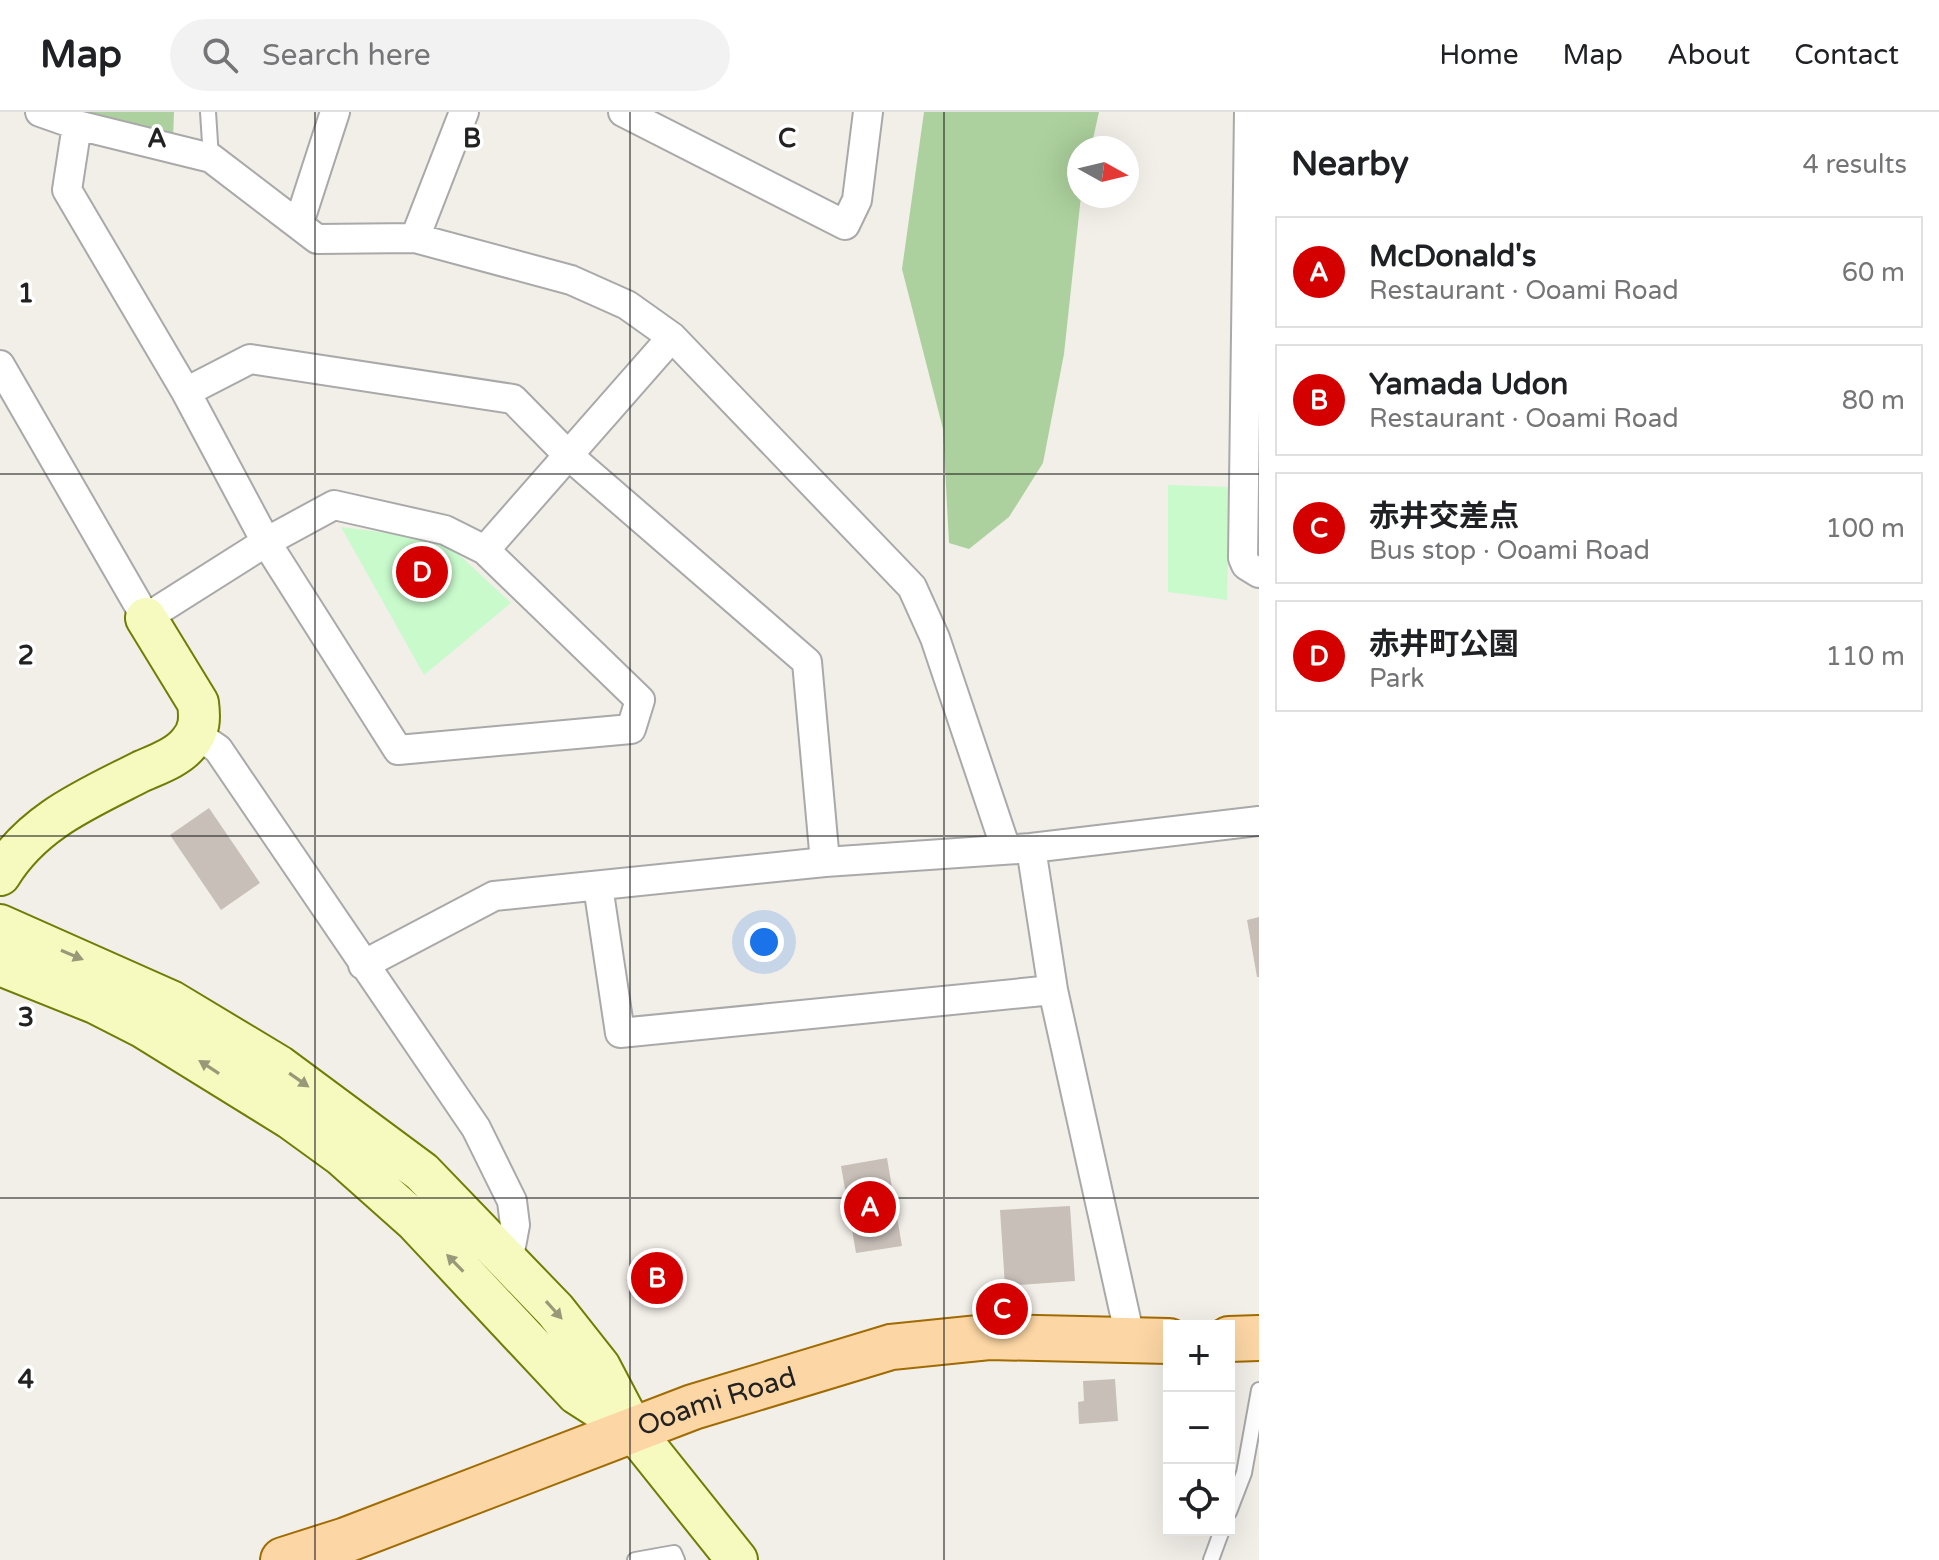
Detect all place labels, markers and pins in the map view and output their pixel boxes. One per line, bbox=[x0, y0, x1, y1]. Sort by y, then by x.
pin: D bbox=[396, 542, 448, 602]
pin: A bbox=[844, 1177, 896, 1237]
pin: B bbox=[631, 1248, 683, 1308]
pin: C bbox=[976, 1279, 1028, 1339]

